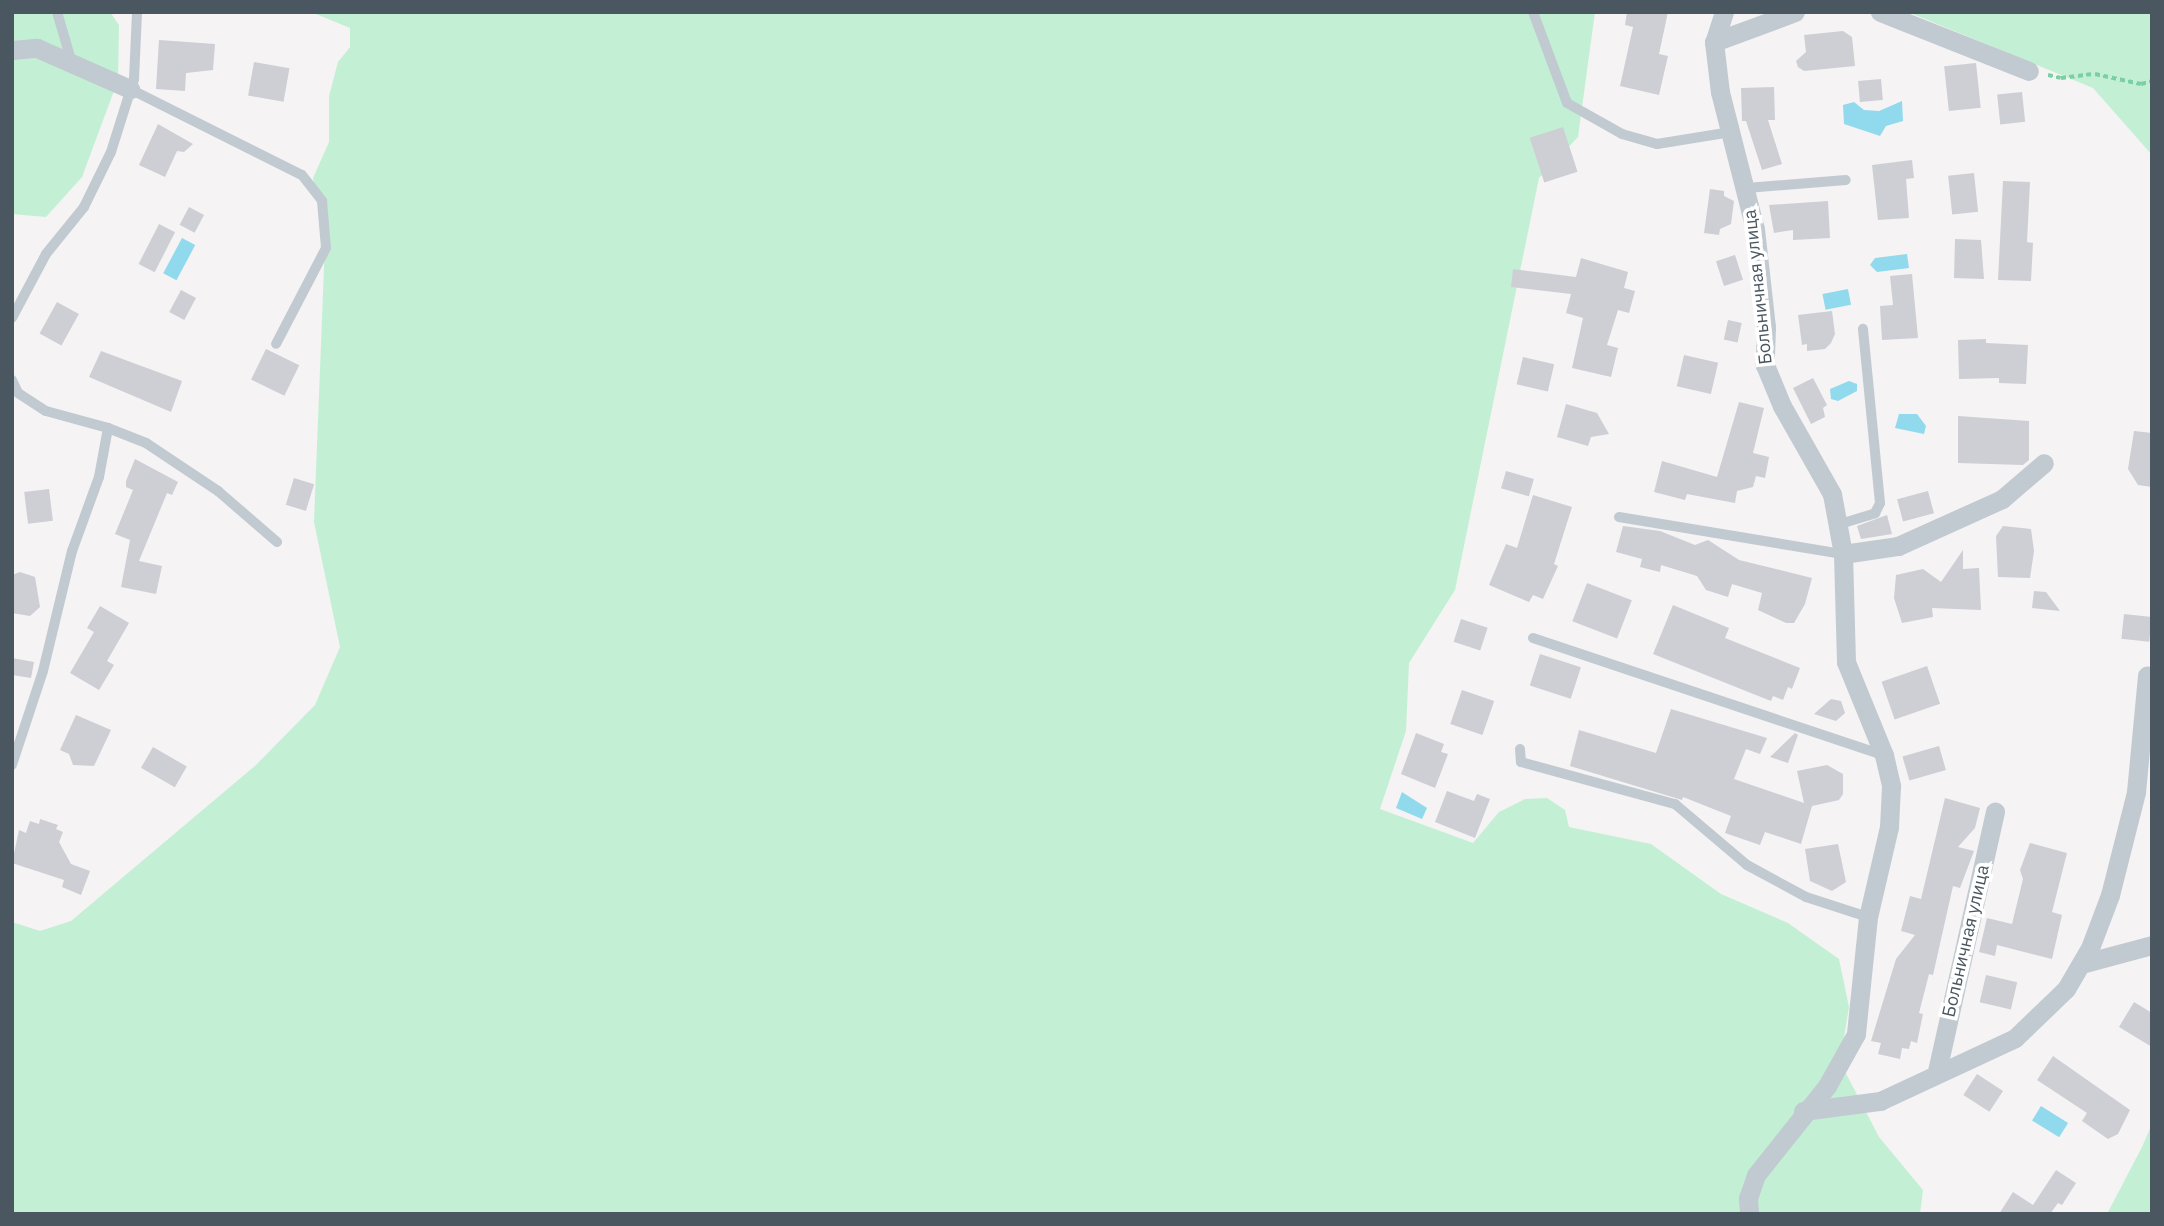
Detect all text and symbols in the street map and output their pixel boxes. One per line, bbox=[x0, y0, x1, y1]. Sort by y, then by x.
street label: Больничная улица bbox=[1739, 208, 1777, 366]
street label: Больничная улица bbox=[1938, 863, 1994, 1019]

